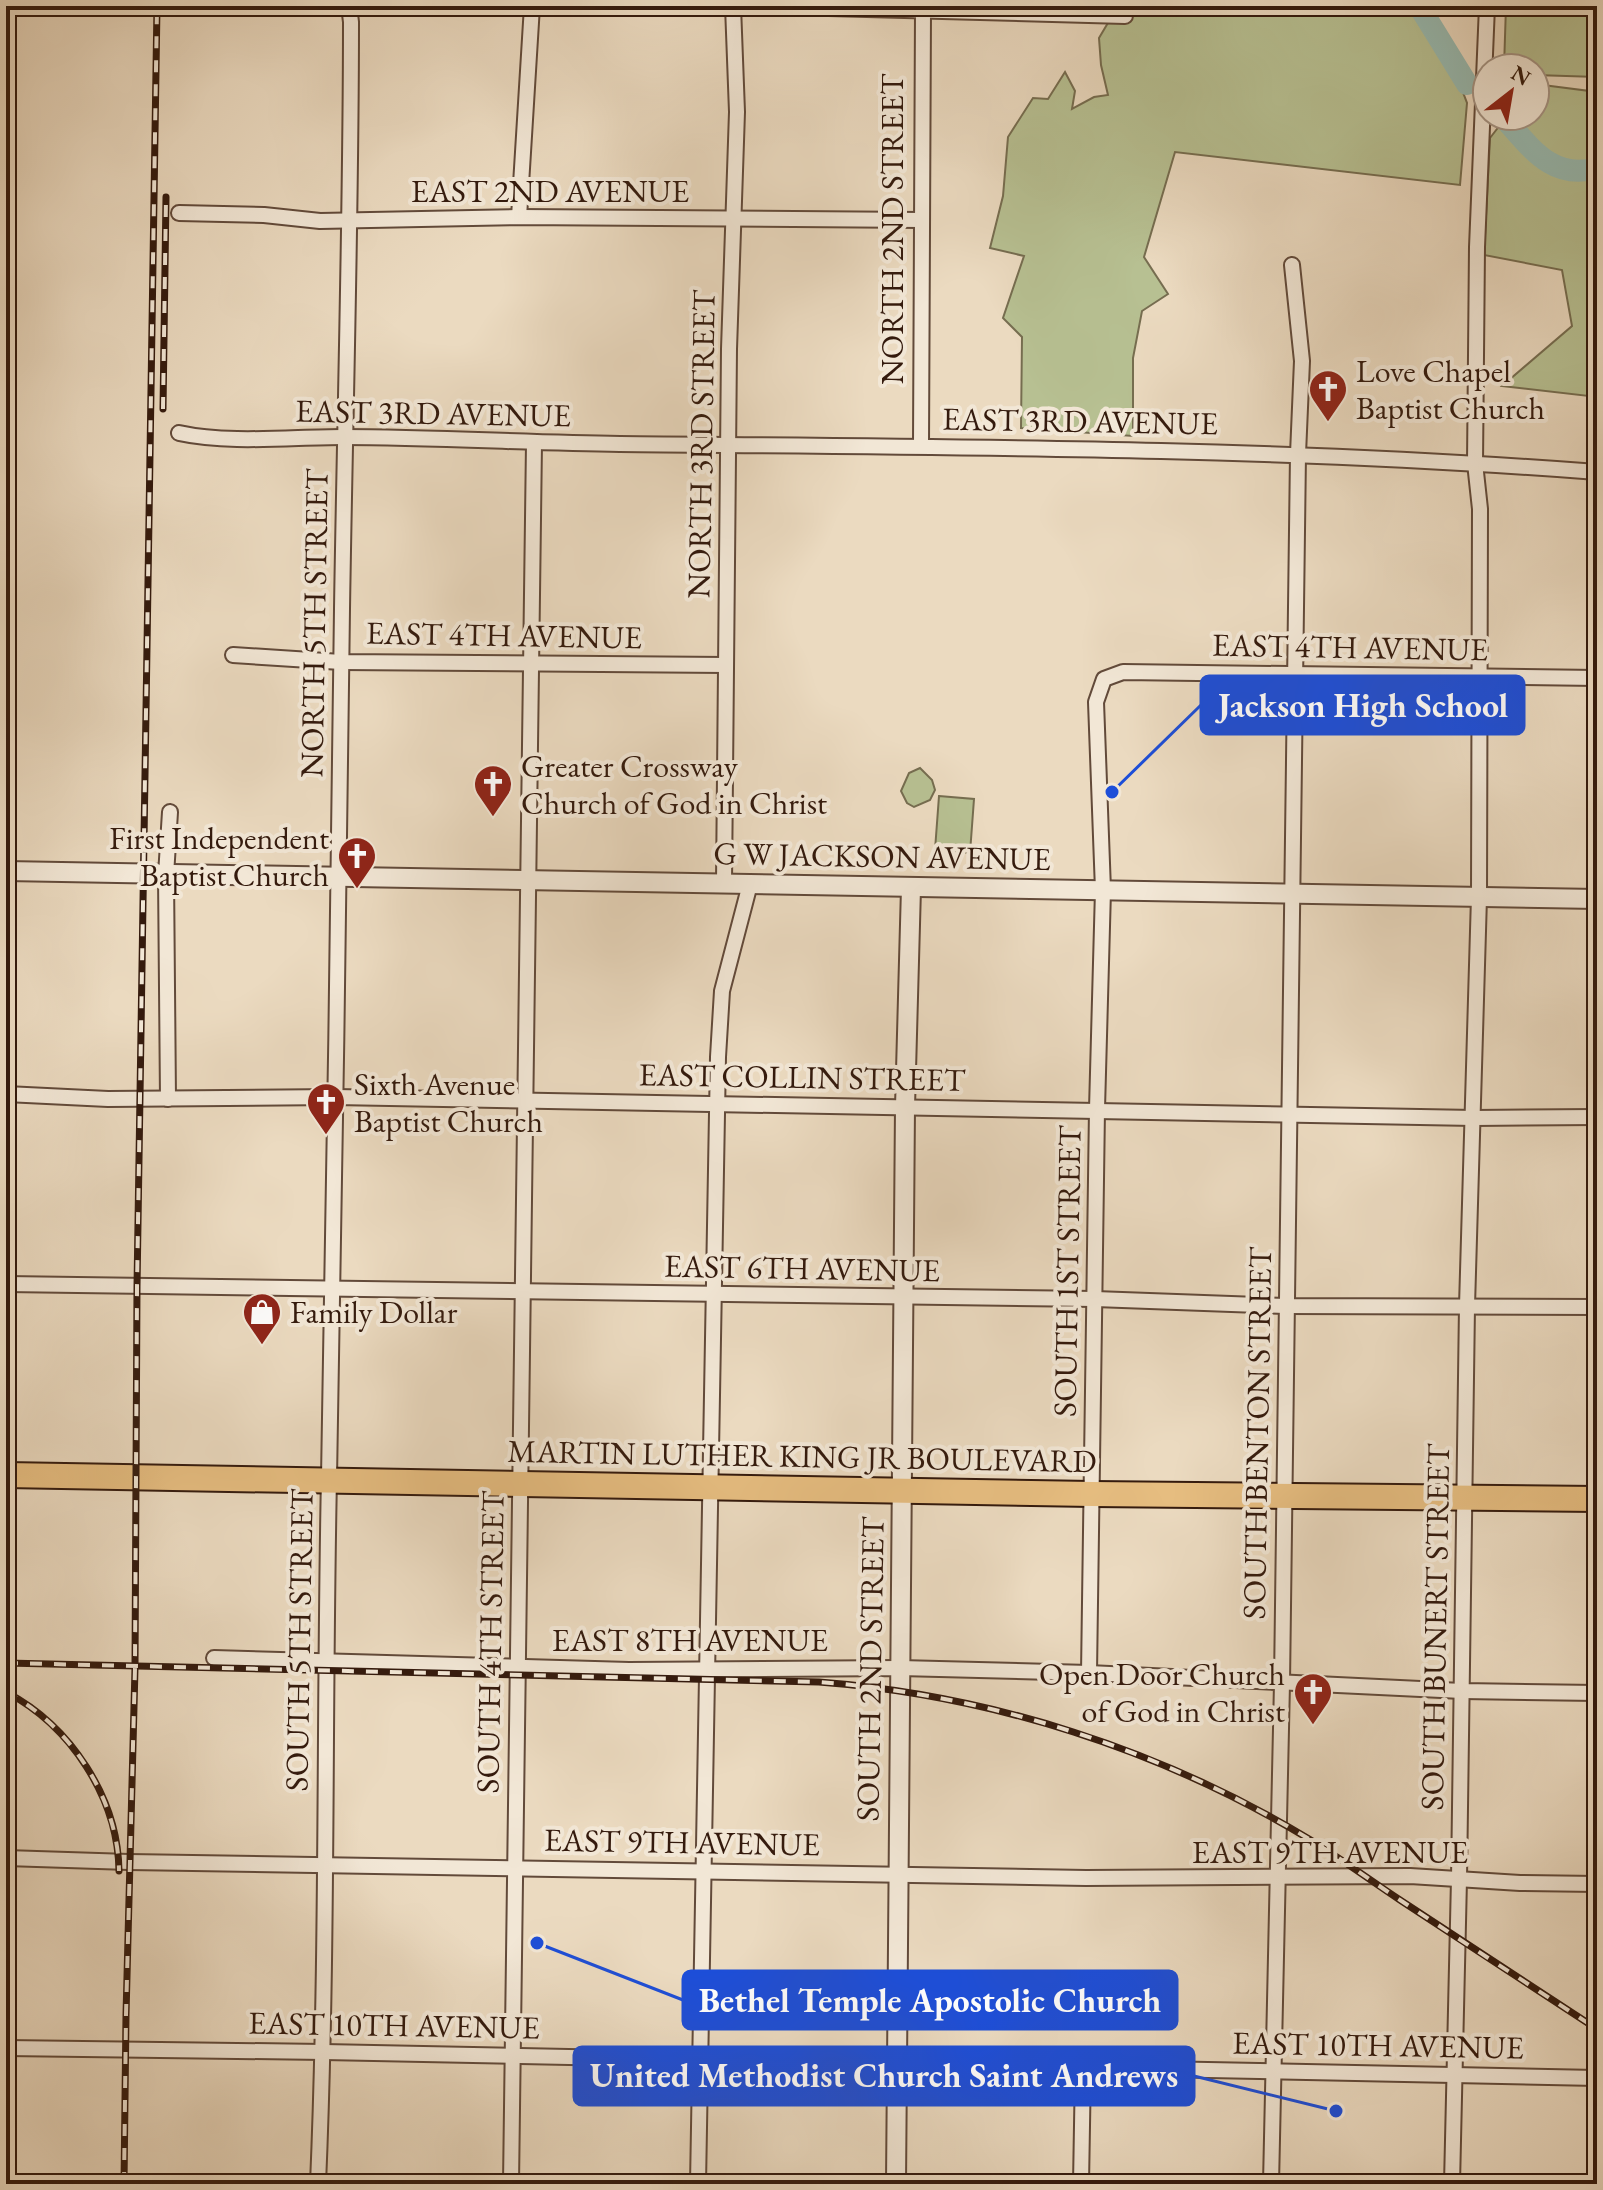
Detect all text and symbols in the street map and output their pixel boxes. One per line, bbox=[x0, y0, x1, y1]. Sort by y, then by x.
north arrow bbox=[1471, 52, 1551, 132]
text: N bbox=[1506, 58, 1536, 92]
street label: NORTH 2ND STREET bbox=[871, 73, 913, 385]
street label: EAST 2ND AVENUE bbox=[411, 170, 689, 212]
street label: NORTH 3RD STREET bbox=[677, 289, 725, 599]
place label: Love Chapel Baptist Church bbox=[1356, 350, 1545, 429]
church icon: Love Chapel Baptist Church bbox=[1307, 368, 1349, 423]
street label: EAST 3RD AVENUE bbox=[295, 390, 571, 436]
street label: EAST 3RD AVENUE bbox=[942, 398, 1218, 444]
street label: NORTH 5TH STREET bbox=[290, 468, 338, 778]
street label: EAST 4TH AVENUE bbox=[366, 612, 642, 658]
street label: EAST 4TH AVENUE bbox=[1212, 624, 1488, 670]
callout: Jackson High School bbox=[1201, 676, 1524, 734]
text: Jackson High School bbox=[1215, 683, 1509, 727]
place label: Greater Crossway Church of God in Christ bbox=[521, 745, 827, 824]
church icon: Greater Crossway Church of God in Christ bbox=[472, 763, 514, 818]
place label: First Independent Baptist Church bbox=[109, 817, 329, 896]
street label: G W JACKSON AVENUE bbox=[713, 832, 1051, 880]
church icon: First Independent Baptist Church bbox=[336, 835, 378, 890]
street label: EAST COLLIN STREET bbox=[638, 1053, 966, 1101]
place label: Sixth Avenue Baptist Church bbox=[354, 1063, 543, 1142]
church icon: Sixth Avenue Baptist Church bbox=[305, 1081, 347, 1136]
street label: SOUTH 1ST STREET bbox=[1043, 1124, 1091, 1417]
street label: EAST 6TH AVENUE bbox=[664, 1245, 940, 1291]
street label: SOUTH BENTON STREET bbox=[1233, 1246, 1281, 1620]
shop icon: Family Dollar bbox=[241, 1291, 283, 1346]
place label: Family Dollar bbox=[290, 1291, 458, 1333]
street label: MARTIN LUTHER KING JR BOULEVARD bbox=[507, 1430, 1097, 1482]
street label: SOUTH BUNERT STREET bbox=[1411, 1443, 1459, 1811]
street label: SOUTH 5TH STREET bbox=[275, 1488, 323, 1792]
street label: SOUTH 4TH STREET bbox=[466, 1490, 514, 1794]
street label: SOUTH 2ND STREET bbox=[846, 1516, 894, 1822]
street label: EAST 8TH AVENUE bbox=[552, 1619, 828, 1661]
place label: Open Door Church of God in Christ bbox=[1039, 1653, 1285, 1732]
church icon: Open Door Church of God in Christ bbox=[1292, 1671, 1334, 1726]
street label: EAST 9TH AVENUE bbox=[544, 1819, 820, 1865]
street label: EAST 9TH AVENUE bbox=[1192, 1831, 1468, 1873]
callout: Bethel Temple Apostolic Church bbox=[683, 1971, 1177, 2029]
text: Bethel Temple Apostolic Church bbox=[699, 1978, 1161, 2022]
street label: EAST 10TH AVENUE bbox=[248, 2001, 540, 2049]
street label: EAST 10TH AVENUE bbox=[1232, 2021, 1524, 2069]
callout: United Methodist Church Saint Andrews bbox=[574, 2047, 1194, 2105]
text: United Methodist Church Saint Andrews bbox=[590, 2053, 1178, 2097]

